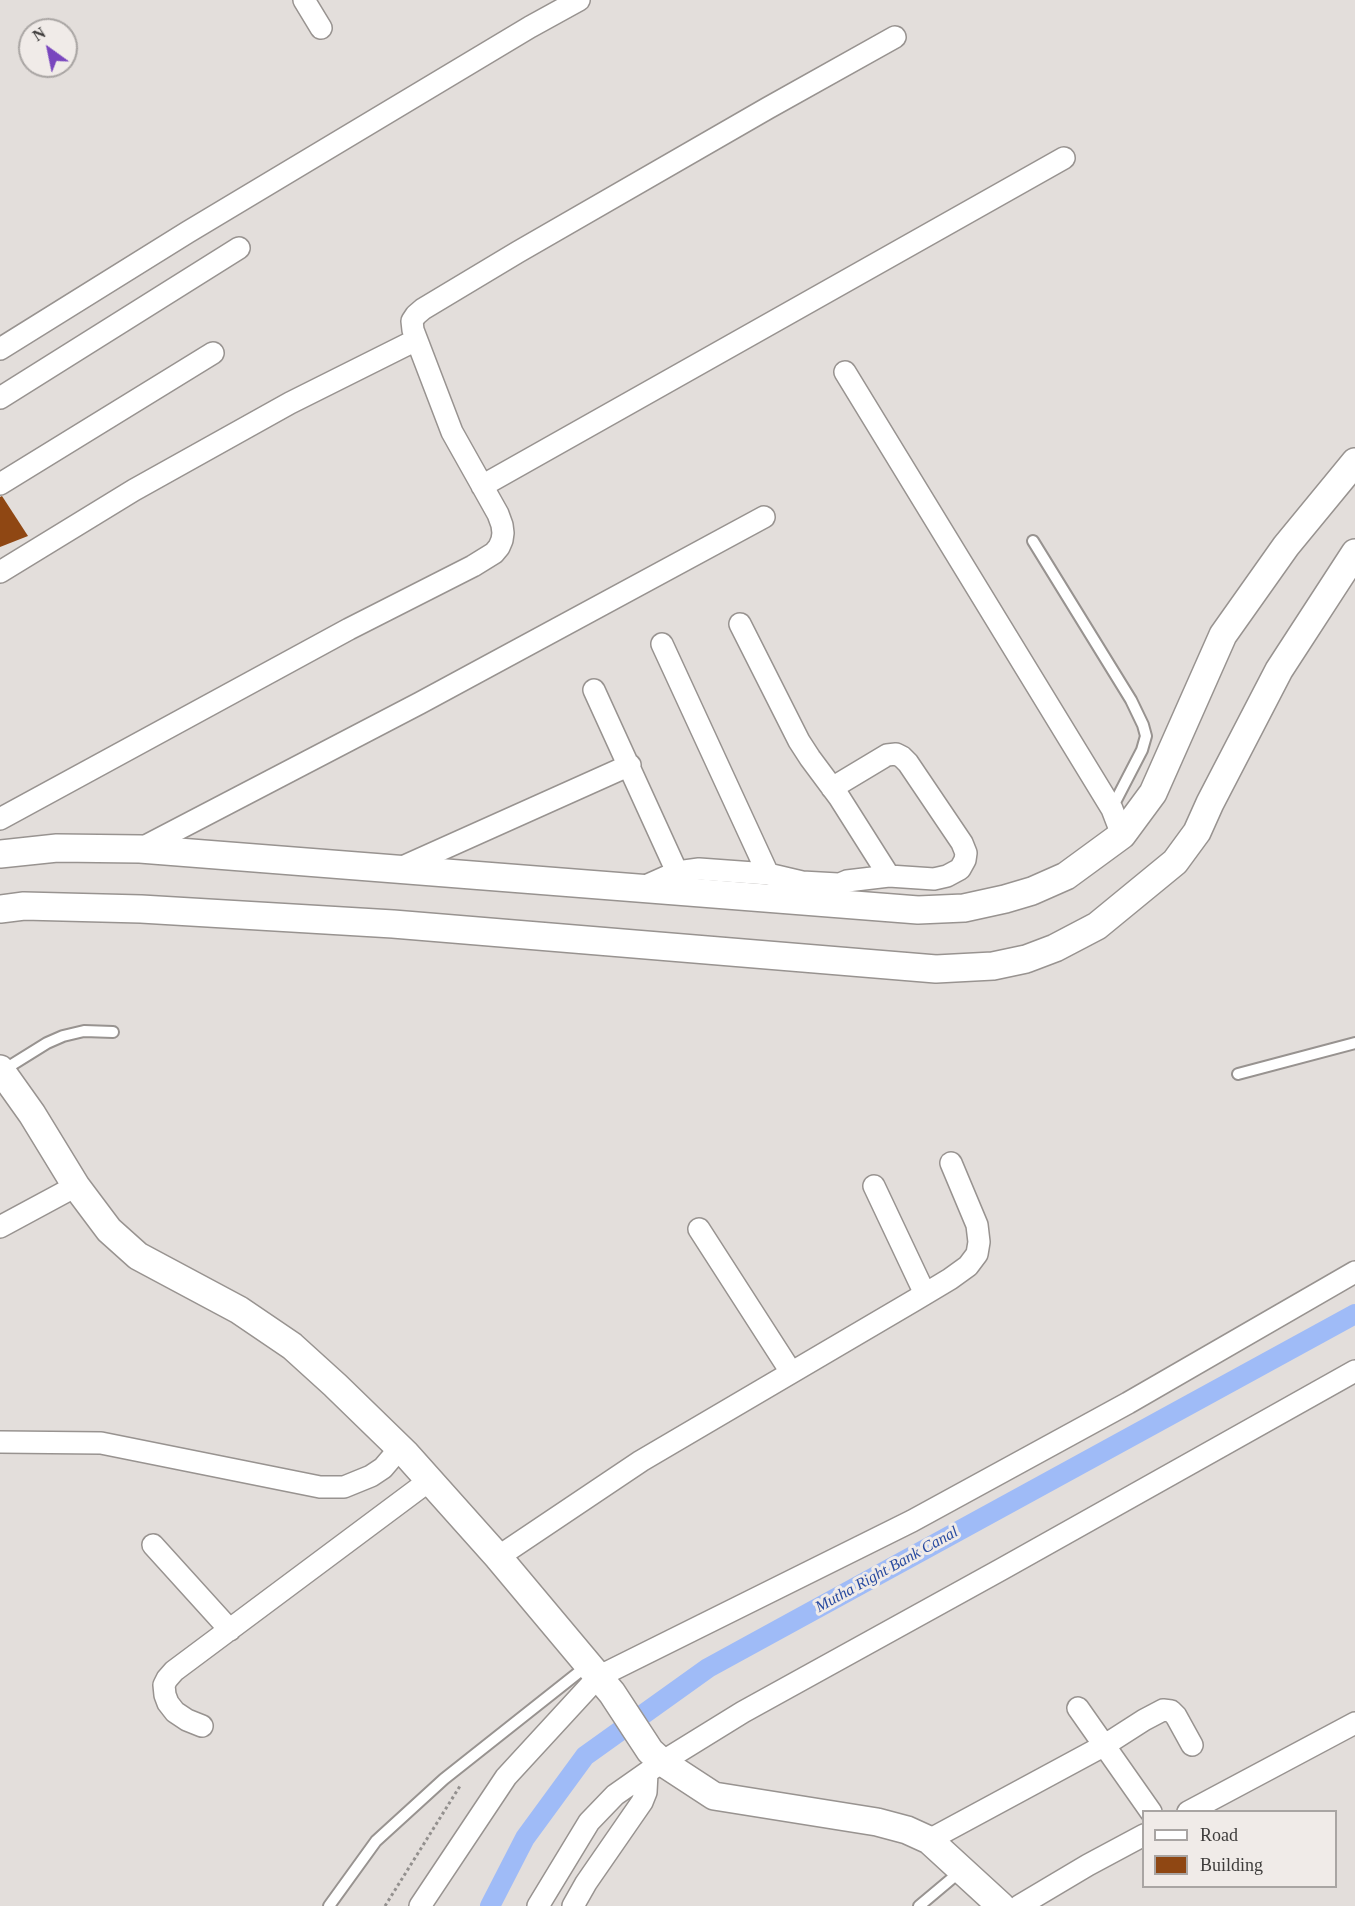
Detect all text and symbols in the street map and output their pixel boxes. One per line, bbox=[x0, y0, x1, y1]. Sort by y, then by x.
north arrow bbox=[18, 18, 78, 78]
text: N bbox=[30, 24, 48, 44]
water label: Mutha Right Bank Canal bbox=[812, 1523, 962, 1617]
legend bbox=[1142, 1810, 1337, 1888]
text: Road bbox=[1200, 1825, 1238, 1845]
text: Building bbox=[1200, 1855, 1263, 1875]

